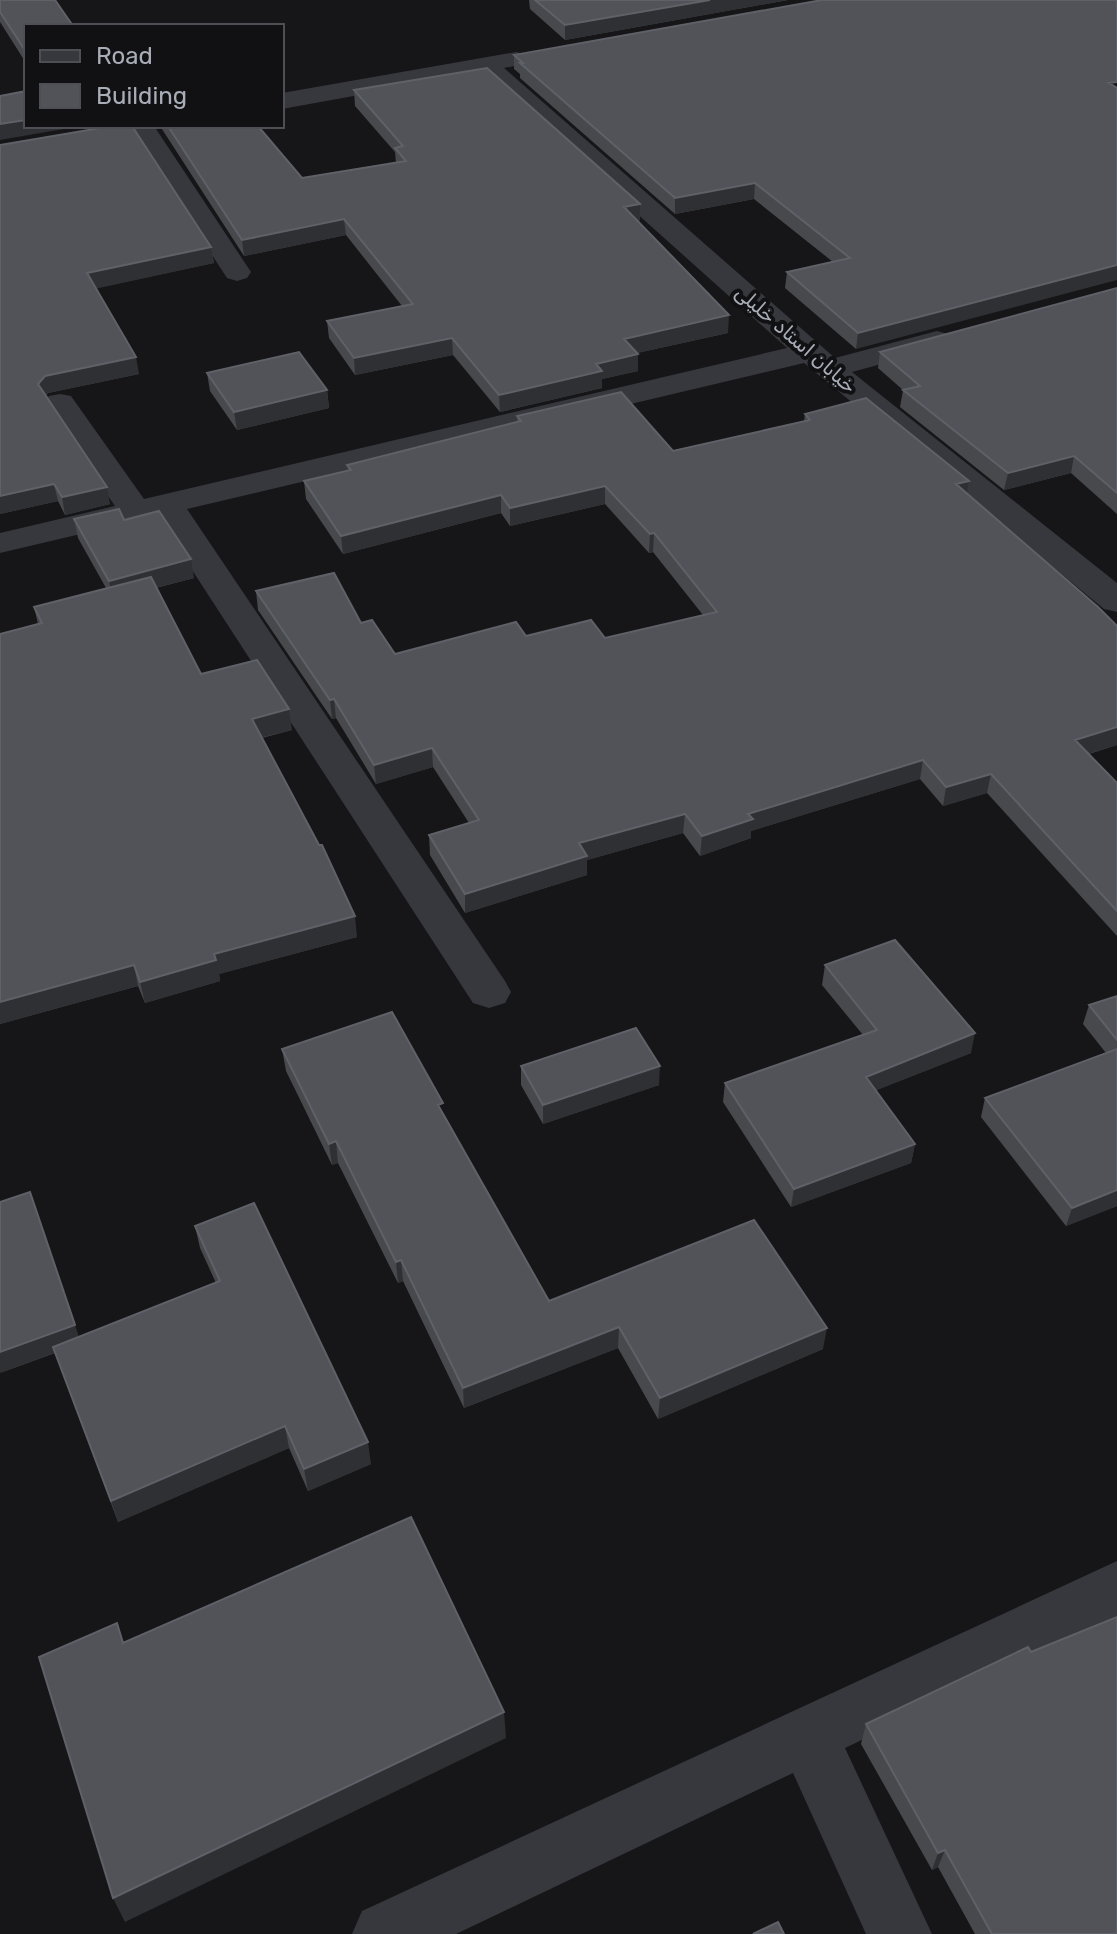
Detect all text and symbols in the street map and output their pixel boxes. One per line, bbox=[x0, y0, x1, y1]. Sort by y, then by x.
legend bbox=[24, 24, 284, 128]
text: Road bbox=[96, 42, 153, 70]
text: Building bbox=[96, 82, 187, 110]
street label: خیابان استاد خلیلی bbox=[730, 280, 862, 398]

